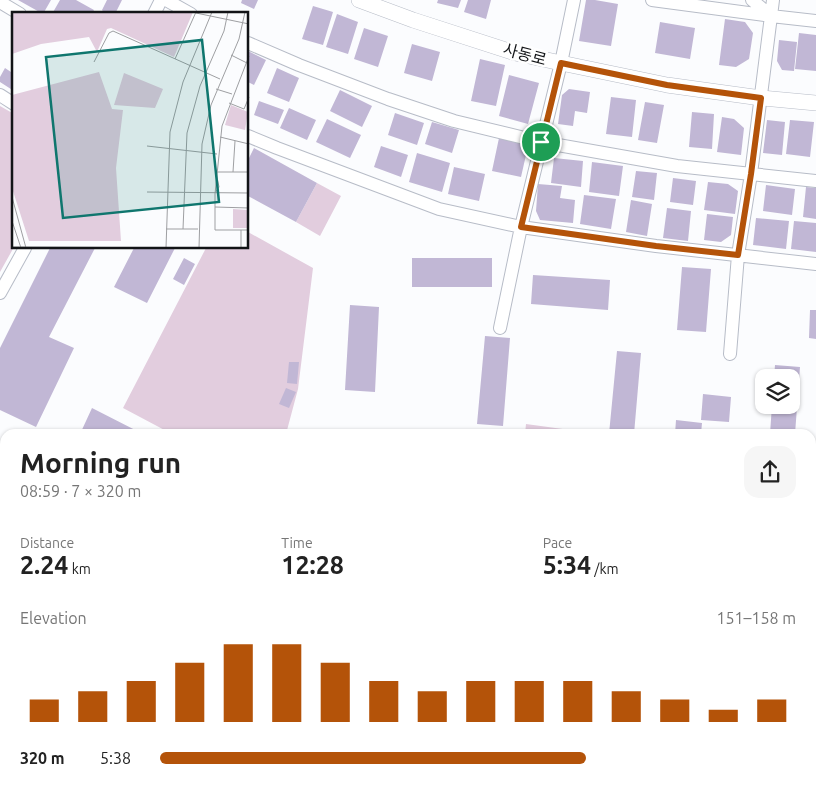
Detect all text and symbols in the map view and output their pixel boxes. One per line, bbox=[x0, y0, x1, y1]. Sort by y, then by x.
inset map bbox=[12, 12, 249, 249]
street label: 사동로 bbox=[501, 40, 549, 68]
pin bbox=[520, 121, 562, 163]
icon: arrive bbox=[527, 128, 555, 156]
map controls bbox=[755, 369, 800, 414]
button: layers bbox=[755, 369, 800, 414]
button: share bbox=[744, 446, 796, 498]
text: Morning run bbox=[20, 447, 181, 478]
text: 08:59 · 7 × 320 m bbox=[20, 482, 141, 500]
text: Distance bbox=[20, 535, 74, 551]
text: Time bbox=[281, 535, 313, 551]
text: Pace bbox=[543, 535, 572, 551]
text: 2.24 bbox=[20, 551, 68, 579]
text: 12:28 bbox=[281, 551, 344, 579]
text: 5:34 bbox=[543, 551, 591, 579]
text: km bbox=[68, 561, 91, 577]
text: /km bbox=[591, 561, 619, 577]
text: Elevation bbox=[20, 609, 87, 627]
text: 151–158 m bbox=[716, 609, 796, 627]
text: 320 m bbox=[20, 749, 65, 767]
text: 5:38 bbox=[100, 749, 131, 767]

